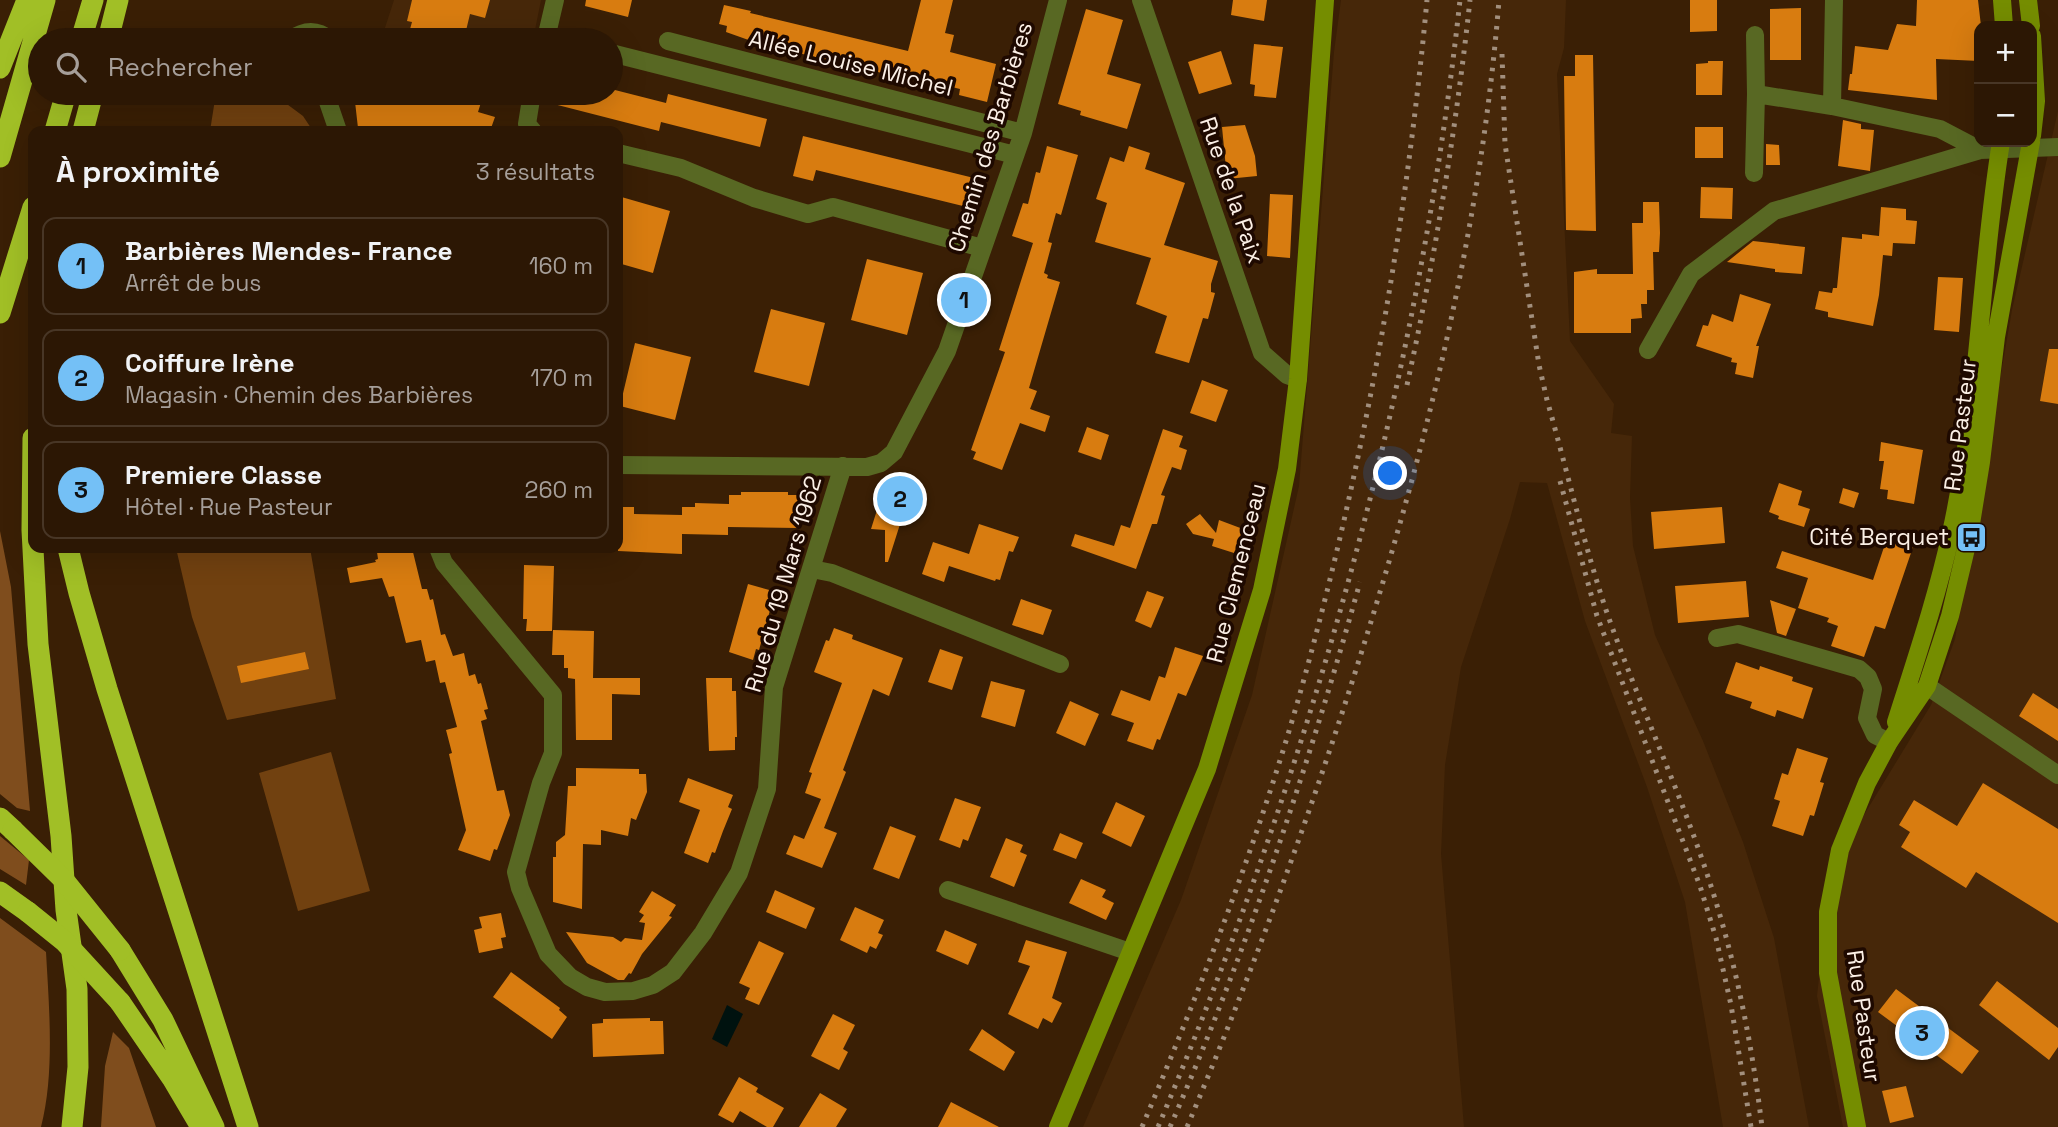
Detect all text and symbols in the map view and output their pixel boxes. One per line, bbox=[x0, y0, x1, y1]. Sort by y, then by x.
street label: Chemin des Barbières bbox=[941, 18, 1039, 256]
map controls bbox=[1974, 21, 2037, 147]
button: + bbox=[1974, 21, 2037, 84]
street label: Allée Louise Michel bbox=[746, 23, 956, 103]
search box bbox=[28, 28, 623, 105]
icon: search bbox=[52, 48, 90, 86]
text: Rechercher bbox=[108, 50, 253, 84]
button: − bbox=[1974, 84, 2037, 147]
street label: Rue de la Paix bbox=[1193, 113, 1271, 267]
text: À proximité bbox=[56, 152, 220, 191]
text: 3 résultats bbox=[476, 157, 595, 187]
text: Barbières Mendes- France bbox=[125, 234, 453, 268]
text: 1 bbox=[76, 251, 86, 281]
text: 160 m bbox=[529, 251, 593, 281]
text: Arrêt de bus bbox=[125, 268, 261, 298]
pin: 1 bbox=[941, 274, 987, 326]
text: Coiffure Irène bbox=[125, 346, 295, 380]
street label: Rue Pasteur bbox=[1937, 357, 1983, 493]
text: 2 bbox=[74, 363, 88, 393]
text: 170 m bbox=[530, 363, 593, 393]
text: Magasin · Chemin des Barbières bbox=[125, 380, 473, 410]
your location bbox=[1373, 456, 1407, 490]
text: Premiere Classe bbox=[125, 458, 322, 492]
street label: Rue du 19 Mars 1962 bbox=[738, 472, 828, 696]
pin: 2 bbox=[877, 473, 923, 525]
text: 3 bbox=[74, 475, 88, 505]
text: 260 m bbox=[525, 475, 593, 505]
street label: Rue Clemenceau bbox=[1199, 480, 1273, 666]
text: Hôtel · Rue Pasteur bbox=[125, 492, 333, 522]
bus stop icon: Cité Berquet bbox=[1955, 520, 1989, 554]
place label: Cité Berquet bbox=[1809, 522, 1949, 552]
street label: Rue Pasteur bbox=[1840, 948, 1888, 1084]
pin: 3 bbox=[1899, 1007, 1945, 1059]

